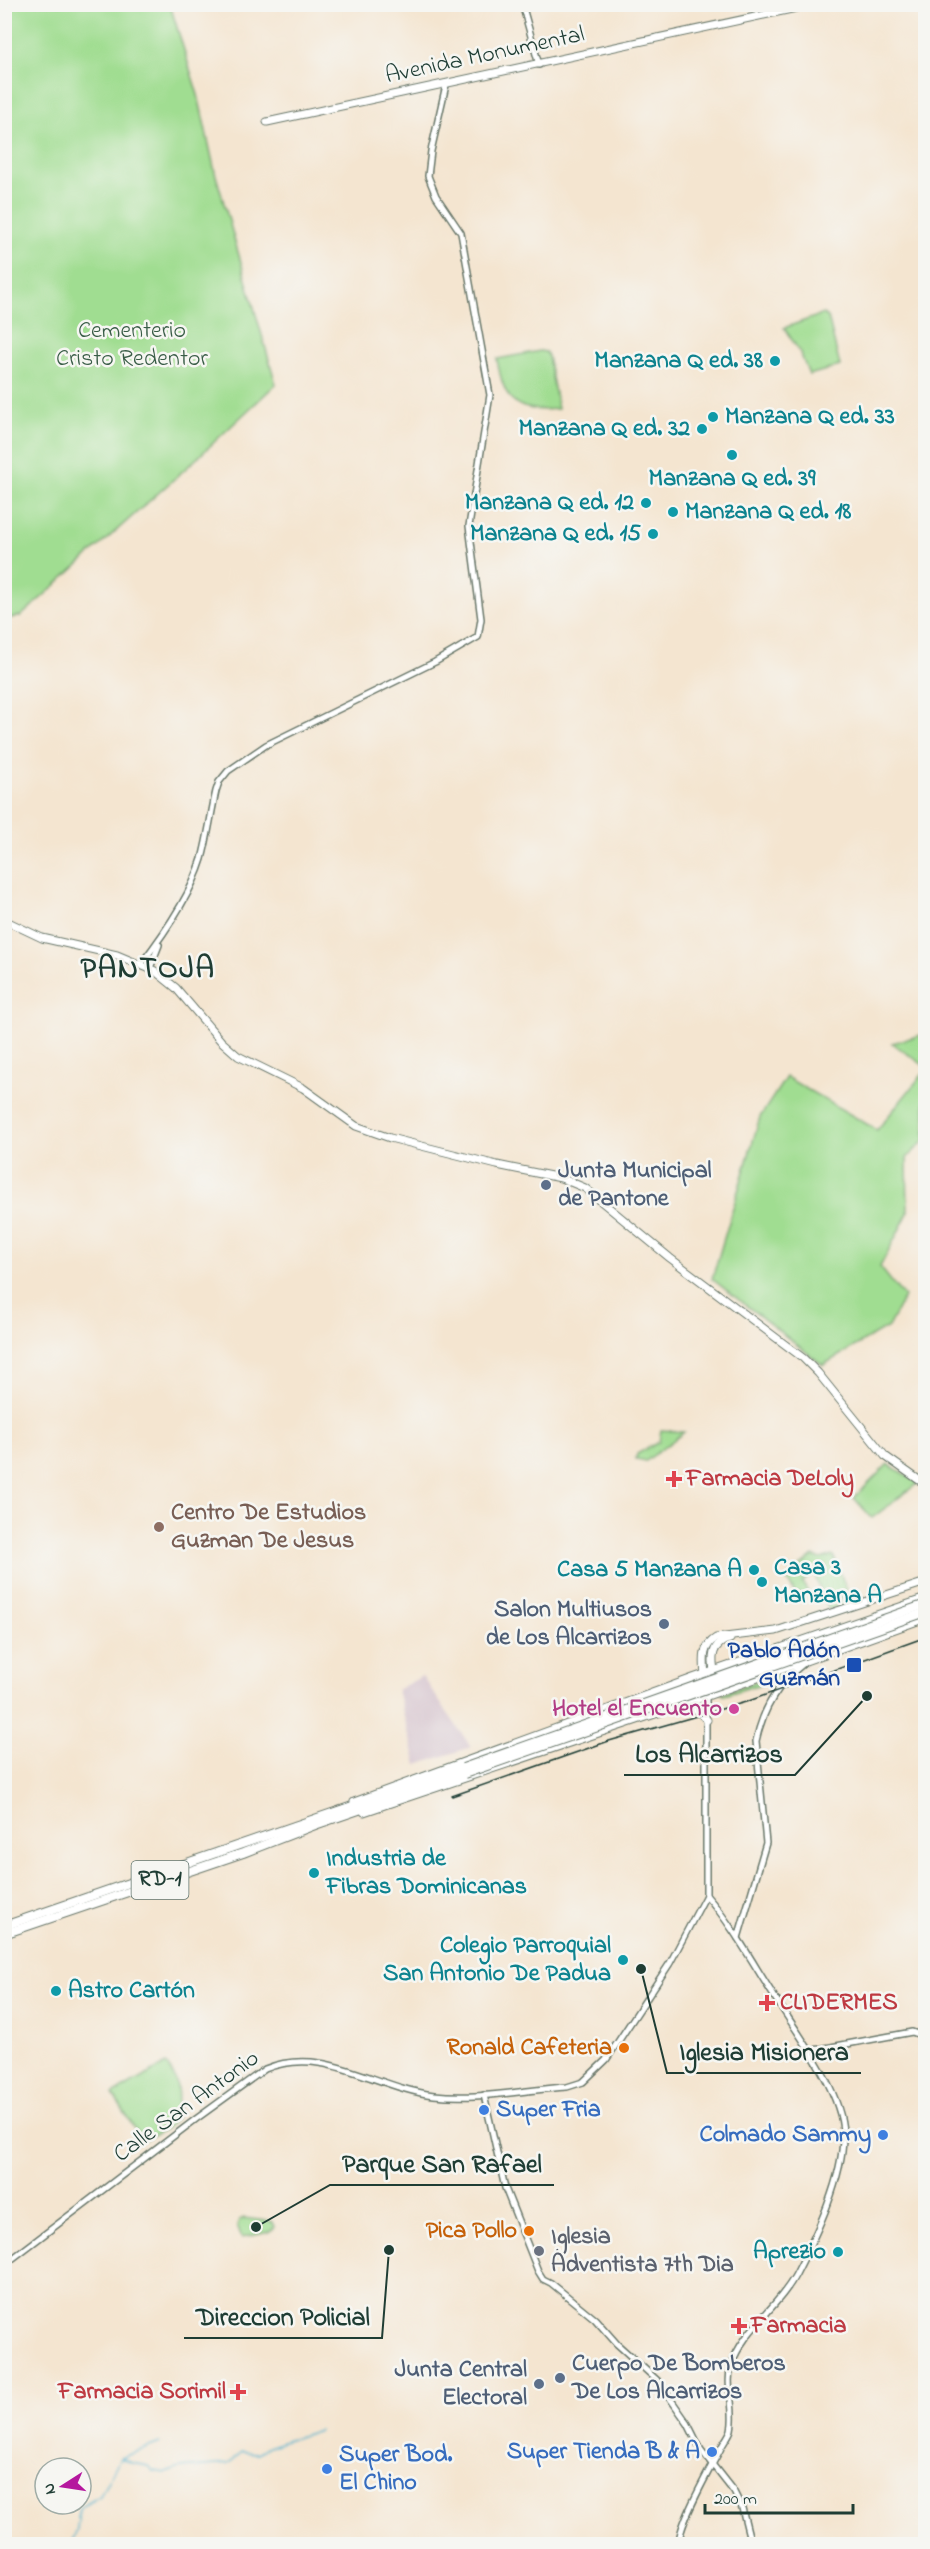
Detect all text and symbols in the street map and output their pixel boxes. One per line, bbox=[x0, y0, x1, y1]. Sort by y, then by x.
street label: Avenida Monumental bbox=[382, 18, 588, 94]
park label: Cementerio Cristo Redentor bbox=[56, 314, 208, 377]
place label: Manzana Q ed. 38 bbox=[594, 344, 763, 379]
marker: Manzana Q ed. 38 bbox=[768, 354, 782, 368]
place label: Manzana Q ed. 33 bbox=[725, 400, 895, 435]
marker: Manzana Q ed. 33 bbox=[706, 410, 720, 424]
place label: Manzana Q ed. 32 bbox=[518, 412, 690, 447]
marker: Manzana Q ed. 32 bbox=[695, 422, 709, 436]
marker: Manzana Q ed. 39 bbox=[725, 448, 739, 462]
place label: Manzana Q ed. 39 bbox=[649, 462, 816, 497]
place label: Manzana Q ed. 12 bbox=[465, 486, 634, 521]
place label: Manzana Q ed. 18 bbox=[685, 495, 851, 530]
marker: Manzana Q ed. 12 bbox=[639, 496, 653, 510]
marker: Manzana Q ed. 18 bbox=[666, 505, 680, 519]
place label: Manzana Q ed. 15 bbox=[470, 517, 641, 552]
marker: Manzana Q ed. 15 bbox=[646, 527, 660, 541]
district label: PANTOJA bbox=[81, 948, 215, 992]
place label: Junta Municipal de Pantone bbox=[558, 1154, 712, 1217]
marker: Junta Municipal de Pantone bbox=[539, 1178, 553, 1192]
place label: Farmacia DeLoly bbox=[685, 1462, 854, 1498]
marker: Farmacia DeLoly bbox=[667, 1472, 681, 1486]
place label: Centro De Estudios Guzman De Jesus bbox=[171, 1496, 366, 1559]
marker: Centro De Estudios Guzman De Jesus bbox=[152, 1520, 166, 1534]
place label: Casa 3 Manzana A bbox=[774, 1551, 882, 1614]
place label: Casa 5 Manzana A bbox=[557, 1553, 742, 1588]
marker: Casa 5 Manzana A bbox=[747, 1563, 761, 1577]
marker: Casa 3 Manzana A bbox=[755, 1575, 769, 1589]
place label: Salon Multiusos de Los Alcarrizos bbox=[486, 1593, 652, 1656]
marker: Salon Multiusos de Los Alcarrizos bbox=[657, 1617, 671, 1631]
place label: Pablo Adón Guzmán bbox=[728, 1634, 840, 1697]
marker: Pablo Adón Guzmán bbox=[845, 1656, 863, 1674]
place label: Hotel el Encuento bbox=[552, 1692, 722, 1727]
marker: Hotel el Encuento bbox=[727, 1702, 741, 1716]
callout: Los Alcarrizos bbox=[624, 1731, 795, 1775]
text: Los Alcarrizos bbox=[635, 1737, 783, 1775]
place label: Industria de Fibras Dominicanas bbox=[325, 1842, 527, 1905]
road number: RD-1 bbox=[132, 1861, 188, 1899]
marker: Industria de Fibras Dominicanas bbox=[307, 1866, 321, 1880]
place label: Colegio Parroquial San Antonio De Padua bbox=[383, 1929, 611, 1992]
marker: Colegio Parroquial San Antonio De Padua bbox=[616, 1953, 630, 1967]
place label: Astro Cartón bbox=[68, 1974, 195, 2009]
marker: Astro Cartón bbox=[49, 1984, 63, 1998]
place label: CLIDERMES bbox=[780, 1986, 898, 2021]
marker: CLIDERMES bbox=[758, 1994, 776, 2012]
callout: Iglesia Misionera bbox=[667, 2029, 861, 2073]
place label: Ronald Cafeteria bbox=[446, 2031, 612, 2066]
text: Iglesia Misionera bbox=[679, 2035, 849, 2074]
marker: Ronald Cafeteria bbox=[617, 2041, 631, 2055]
street label: Calle San Antonio bbox=[107, 2042, 267, 2172]
place label: Super Fria bbox=[496, 2093, 601, 2128]
marker: Super Fria bbox=[477, 2103, 491, 2117]
place label: Colmado Sammy bbox=[700, 2118, 871, 2154]
marker: Colmado Sammy bbox=[876, 2128, 890, 2142]
callout: Parque San Rafael bbox=[330, 2141, 554, 2185]
text: Parque San Rafael bbox=[342, 2147, 542, 2185]
place label: Pica Pollo bbox=[426, 2214, 517, 2249]
place label: Iglesia Adventista 7th Dia bbox=[551, 2220, 734, 2283]
marker: Pica Pollo bbox=[522, 2224, 536, 2238]
place label: Aprezio bbox=[753, 2235, 826, 2270]
marker: Iglesia Adventista 7th Dia bbox=[532, 2244, 546, 2258]
marker: Aprezio bbox=[831, 2245, 845, 2259]
callout: Direccion Policial bbox=[184, 2294, 382, 2338]
text: Direccion Policial bbox=[195, 2300, 370, 2338]
place label: Farmacia bbox=[750, 2309, 847, 2344]
marker: Farmacia bbox=[732, 2319, 746, 2333]
place label: Cuerpo De Bomberos De Los Alcarrizos bbox=[571, 2347, 786, 2410]
place label: Junta Central Electoral bbox=[395, 2353, 527, 2416]
marker: Cuerpo De Bomberos De Los Alcarrizos bbox=[553, 2371, 567, 2385]
place label: Farmacia Sorimil bbox=[57, 2375, 226, 2410]
marker: Junta Central Electoral bbox=[532, 2377, 546, 2391]
marker: Farmacia Sorimil bbox=[231, 2385, 245, 2399]
place label: Super Tienda B & A bbox=[507, 2435, 700, 2470]
place label: Super Bod. El Chino bbox=[339, 2438, 452, 2501]
marker: Super Tienda B & A bbox=[705, 2445, 719, 2459]
north arrow bbox=[33, 2456, 93, 2516]
marker: Super Bod. El Chino bbox=[320, 2462, 334, 2476]
scale bar bbox=[705, 2477, 854, 2515]
text: N bbox=[37, 2481, 63, 2496]
text: 200 m bbox=[714, 2487, 757, 2513]

